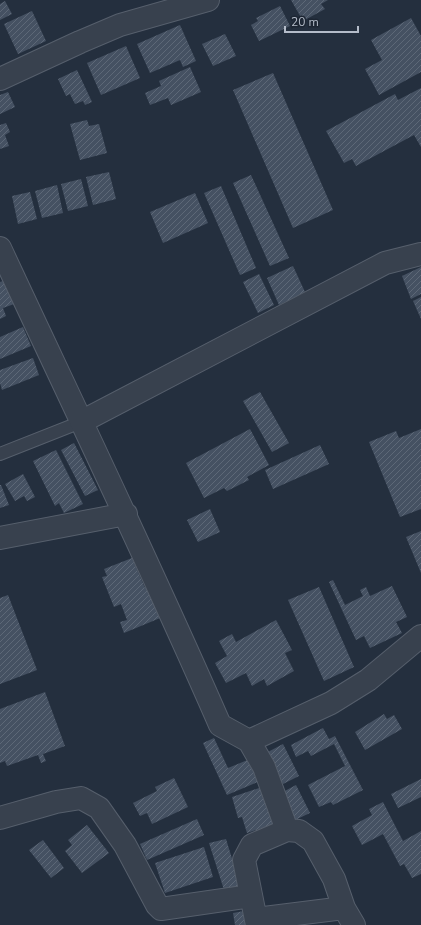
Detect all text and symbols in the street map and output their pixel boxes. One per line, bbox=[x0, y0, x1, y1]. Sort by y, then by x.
scale bar bbox=[285, 8, 358, 34]
text: 20 m bbox=[291, 14, 319, 30]

